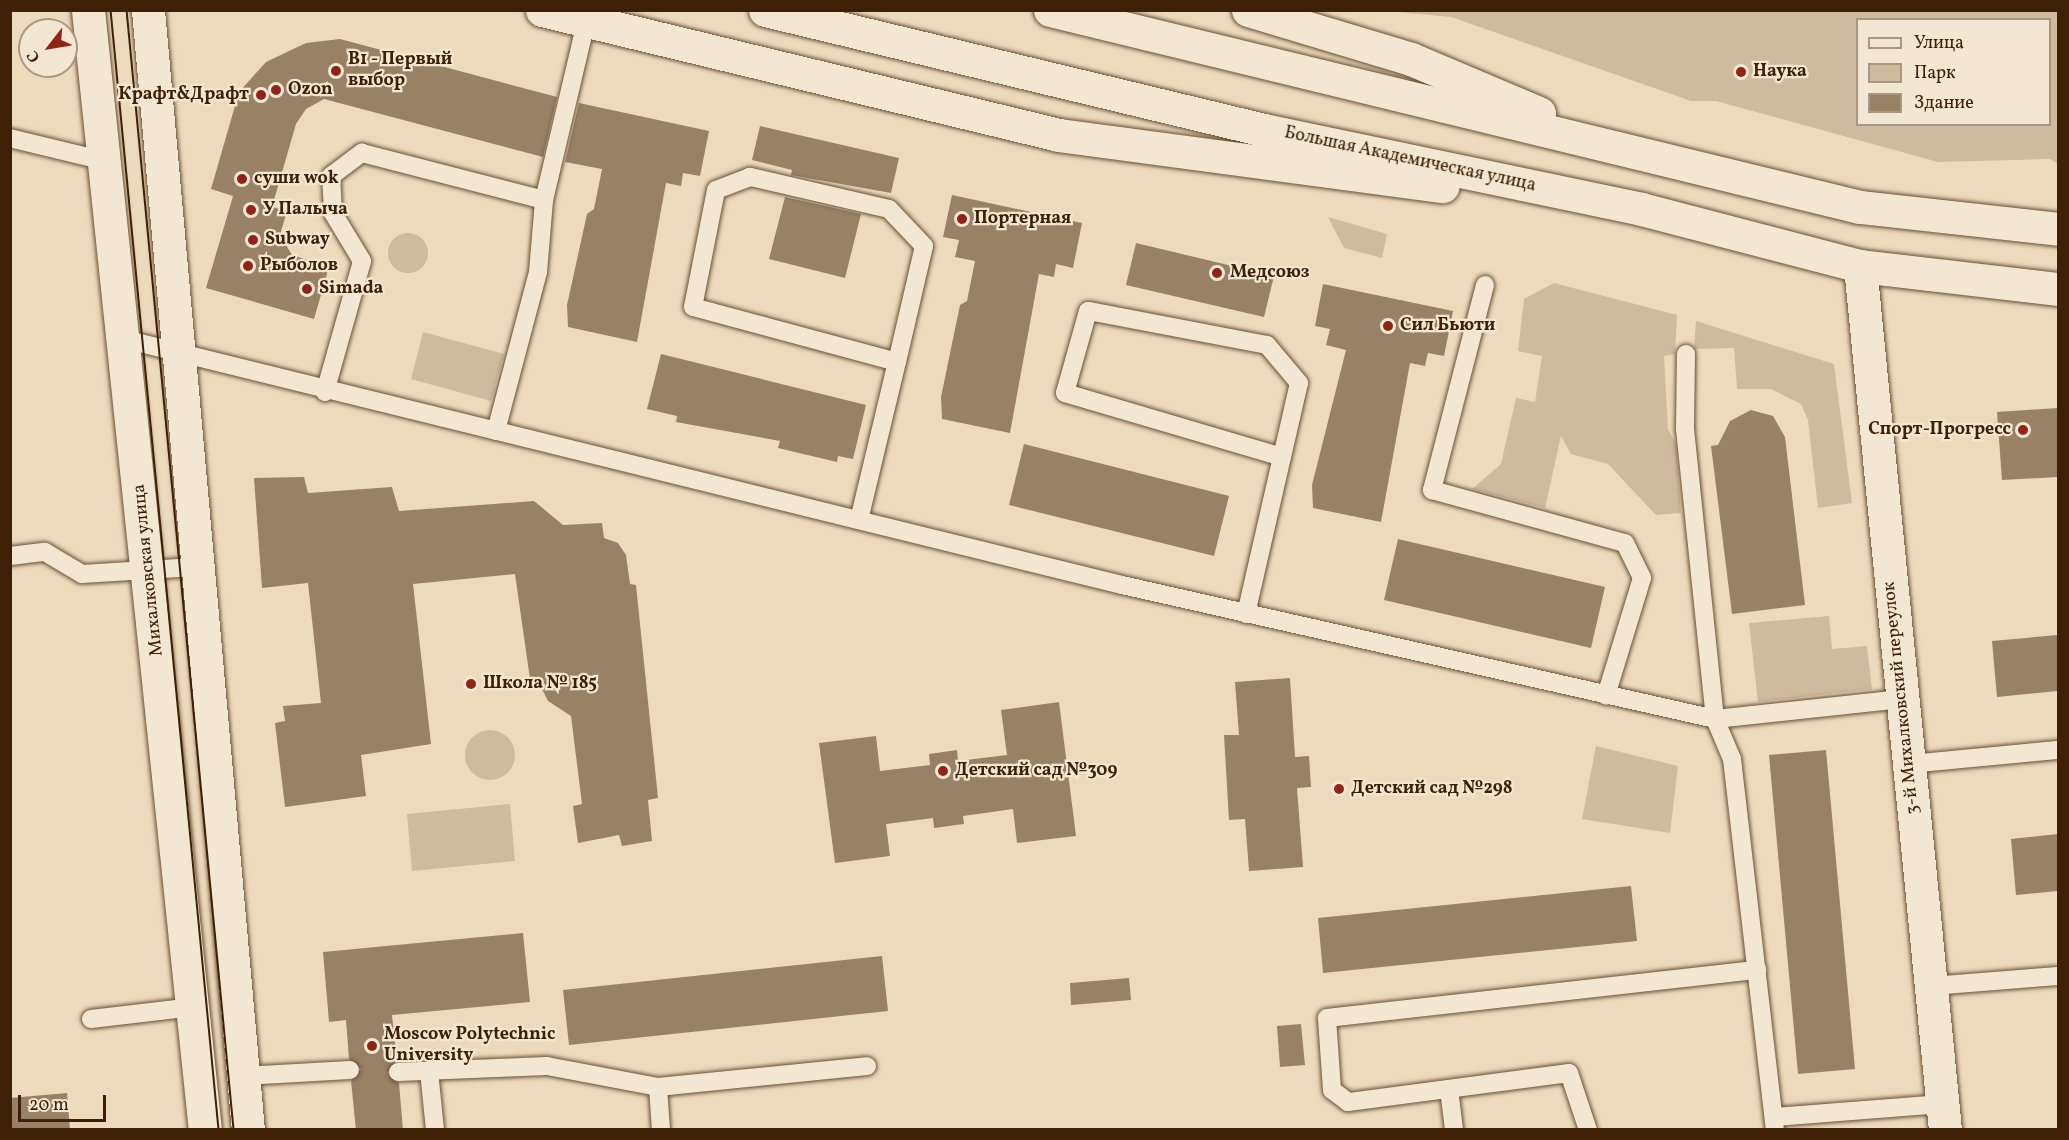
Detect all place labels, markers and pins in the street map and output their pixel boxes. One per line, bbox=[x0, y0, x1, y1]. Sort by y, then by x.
place label: В1 - Первый выбор bbox=[348, 50, 453, 92]
place label: Наука bbox=[1753, 61, 1807, 83]
marker: В1 - Первый выбор bbox=[329, 64, 343, 78]
marker: Наука bbox=[1734, 65, 1748, 79]
place label: Ozon bbox=[288, 79, 333, 101]
marker: Ozon bbox=[269, 83, 283, 97]
place label: Крафт&Драфт bbox=[118, 84, 249, 106]
marker: Крафт&Драфт bbox=[254, 88, 268, 102]
place label: суши wok bbox=[254, 168, 339, 190]
marker: суши wok bbox=[235, 172, 249, 186]
place label: У Палыча bbox=[263, 199, 348, 221]
marker: У Палыча bbox=[244, 203, 258, 217]
place label: Портерная bbox=[974, 208, 1071, 230]
marker: Портерная bbox=[955, 212, 969, 226]
place label: Subway bbox=[265, 229, 330, 251]
marker: Subway bbox=[246, 233, 260, 247]
place label: Рыболов bbox=[260, 255, 338, 277]
marker: Рыболов bbox=[241, 259, 255, 273]
place label: Медсоюз bbox=[1230, 262, 1310, 284]
marker: Медсоюз bbox=[1208, 264, 1226, 282]
place label: Simada bbox=[319, 278, 383, 300]
marker: Simada bbox=[300, 282, 314, 296]
place label: Сил Бьюти bbox=[1400, 315, 1495, 337]
marker: Сил Бьюти bbox=[1381, 319, 1395, 333]
place label: Спорт-Прогресс bbox=[1868, 419, 2011, 441]
marker: Спорт-Прогресс bbox=[2016, 423, 2030, 437]
place label: Школа № 185 bbox=[483, 673, 597, 695]
marker: Школа № 185 bbox=[464, 677, 478, 691]
place label: Детский сад №309 bbox=[955, 760, 1117, 782]
marker: Детский сад №309 bbox=[936, 764, 950, 778]
place label: Детский сад №298 bbox=[1351, 778, 1512, 800]
marker: Детский сад №298 bbox=[1332, 782, 1346, 796]
place label: Moscow Polytechnic University bbox=[384, 1025, 556, 1068]
marker: Moscow Polytechnic University bbox=[365, 1039, 379, 1053]

